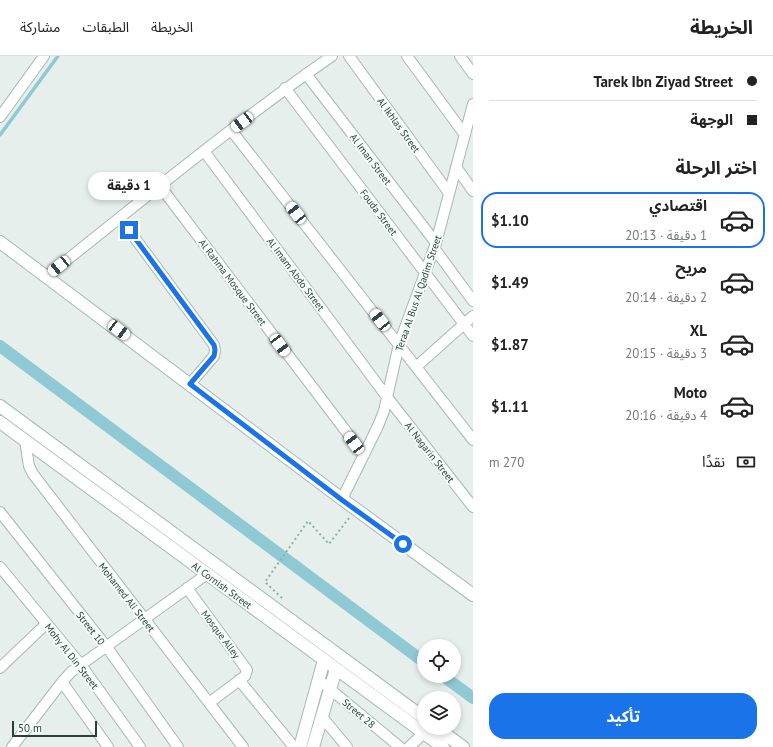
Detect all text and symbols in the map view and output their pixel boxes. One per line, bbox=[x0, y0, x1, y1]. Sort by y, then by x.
text: الخريطة bbox=[690, 15, 753, 39]
text: مشاركة bbox=[20, 18, 60, 36]
text: الطبقات bbox=[82, 18, 129, 36]
text: الخريطة bbox=[151, 18, 193, 36]
text: Tarek Ibn Ziyad Street bbox=[593, 72, 733, 91]
street label: Al Ikhlas Street bbox=[374, 95, 423, 156]
car bbox=[229, 110, 255, 134]
text: الوجهة bbox=[690, 110, 733, 129]
street label: Al Iman Street bbox=[347, 131, 395, 188]
text: اختر الرحلة bbox=[676, 156, 757, 179]
callout: 1 دقيقة bbox=[88, 172, 170, 200]
text: 1 دقيقة bbox=[107, 177, 151, 194]
street label: Fouda Street bbox=[357, 187, 401, 238]
text: اقتصادي bbox=[649, 196, 707, 215]
car bbox=[284, 200, 308, 226]
icon: car bbox=[719, 202, 755, 238]
text: $1.10 bbox=[491, 211, 529, 230]
route end bbox=[120, 221, 138, 239]
text: 1 دقيقة · 20:13 bbox=[625, 227, 707, 244]
street label: Teraa Al Bus Al Qadim Street bbox=[392, 233, 445, 353]
street label: Al Imam Abdo Street bbox=[264, 235, 328, 314]
street label: Al Rahma Mosque Street bbox=[196, 236, 270, 329]
car bbox=[46, 254, 72, 278]
text: مريح bbox=[675, 258, 707, 277]
icon: car bbox=[719, 264, 755, 300]
text: $1.49 bbox=[491, 273, 529, 292]
text: 2 دقيقة · 20:14 bbox=[625, 289, 707, 306]
car bbox=[368, 307, 392, 333]
car bbox=[106, 318, 132, 342]
text: XL bbox=[690, 321, 707, 340]
icon: car bbox=[719, 326, 755, 362]
car bbox=[268, 332, 292, 358]
text: $1.87 bbox=[491, 335, 529, 354]
text: 3 دقيقة · 20:15 bbox=[625, 345, 707, 362]
text: Moto bbox=[674, 383, 707, 402]
icon: car bbox=[719, 388, 755, 424]
text: $1.11 bbox=[491, 397, 529, 416]
text: 4 دقيقة · 20:16 bbox=[625, 407, 707, 424]
street label: Al Nagarin Street bbox=[402, 419, 458, 486]
car bbox=[342, 430, 366, 456]
icon: cash bbox=[735, 451, 757, 473]
text: نقدًا bbox=[702, 452, 725, 471]
text: 270 m bbox=[489, 454, 524, 471]
route start bbox=[394, 535, 412, 553]
street label: Al Cornish Street bbox=[189, 559, 255, 612]
street label: Mohamed Ali Street bbox=[96, 560, 158, 635]
street label: Mosque Alley bbox=[198, 608, 243, 661]
street label: Street 10 bbox=[73, 609, 108, 648]
street label: Mohy Al Din Street bbox=[42, 621, 102, 692]
map controls bbox=[417, 639, 461, 735]
button: locate bbox=[417, 639, 461, 683]
button: layers bbox=[417, 691, 461, 735]
button: تأكيد bbox=[489, 693, 757, 739]
street label: Street 28 bbox=[340, 696, 378, 731]
scale bar bbox=[12, 719, 97, 738]
text: 50 m bbox=[18, 721, 42, 735]

